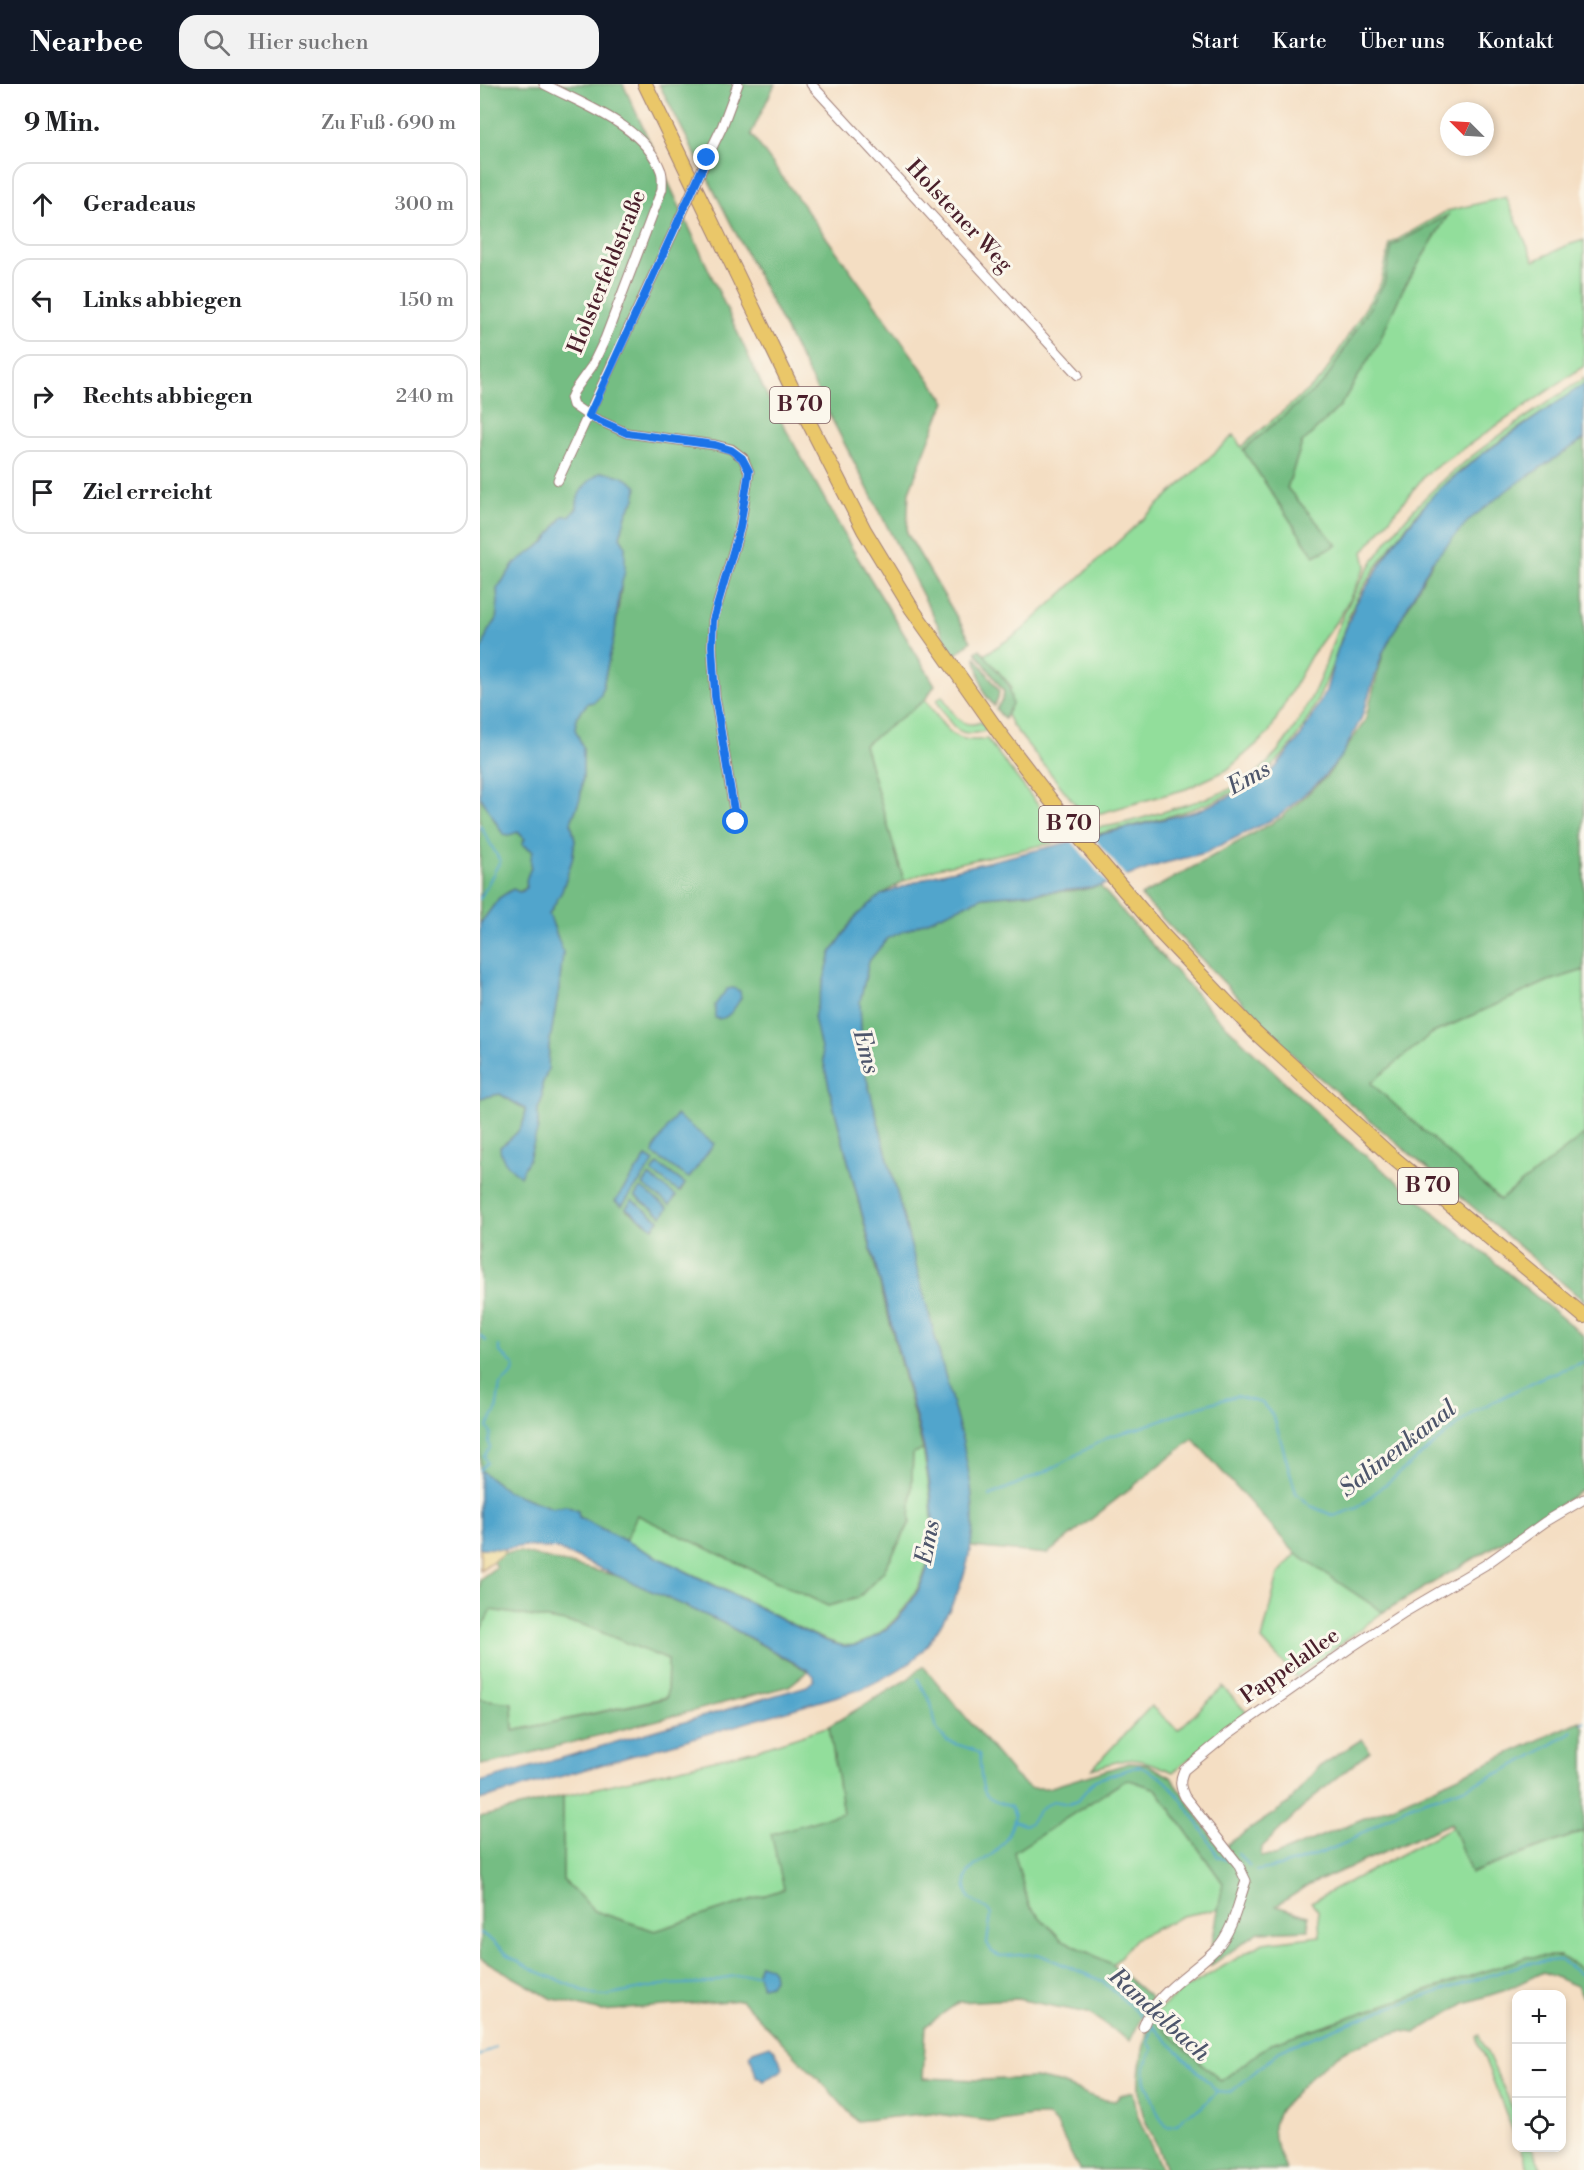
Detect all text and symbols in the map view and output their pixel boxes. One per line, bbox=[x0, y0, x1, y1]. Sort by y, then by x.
search box bbox=[179, 15, 599, 69]
text: Nearbee bbox=[30, 25, 143, 60]
icon: search bbox=[200, 26, 233, 59]
text: Hier suchen bbox=[248, 29, 369, 56]
text: Start bbox=[1192, 29, 1239, 55]
text: Karte bbox=[1272, 29, 1327, 55]
text: Über uns bbox=[1360, 29, 1445, 55]
text: Kontakt bbox=[1478, 29, 1554, 55]
north arrow bbox=[1440, 102, 1494, 156]
text: 9 Min. bbox=[24, 107, 100, 139]
text: Zu Fuß · 690 m bbox=[321, 111, 456, 136]
route end bbox=[693, 144, 719, 170]
street label: Holstener Weg bbox=[900, 154, 1019, 278]
street label: Holsterfeldstraße bbox=[562, 186, 652, 358]
icon: ahead bbox=[26, 188, 59, 221]
text: Geradeaus bbox=[83, 191, 196, 218]
text: 300 m bbox=[395, 192, 454, 217]
icon: left bbox=[26, 284, 59, 317]
text: Links abbiegen bbox=[83, 287, 242, 314]
text: 150 m bbox=[399, 288, 454, 313]
icon: right bbox=[26, 380, 59, 413]
text: Rechts abbiegen bbox=[83, 383, 253, 410]
text: 240 m bbox=[396, 384, 454, 409]
road number: B 70 bbox=[770, 387, 830, 423]
icon: arrive bbox=[26, 476, 59, 509]
text: Ziel erreicht bbox=[83, 479, 212, 506]
water label: Ems bbox=[1221, 754, 1276, 802]
road number: B 70 bbox=[1039, 806, 1099, 842]
route start bbox=[722, 808, 748, 834]
water label: Ems bbox=[846, 1026, 886, 1077]
road number: B 70 bbox=[1398, 1168, 1458, 1204]
water label: Salinenkanal bbox=[1333, 1394, 1463, 1504]
water label: Ems bbox=[909, 1517, 947, 1568]
street label: Pappelallee bbox=[1235, 1622, 1345, 1710]
water label: Randelbach bbox=[1101, 1961, 1216, 2069]
map controls bbox=[1512, 1990, 1566, 2152]
button: + bbox=[1512, 1990, 1566, 2044]
button: − bbox=[1512, 2044, 1566, 2098]
button: locate bbox=[1512, 2098, 1566, 2152]

